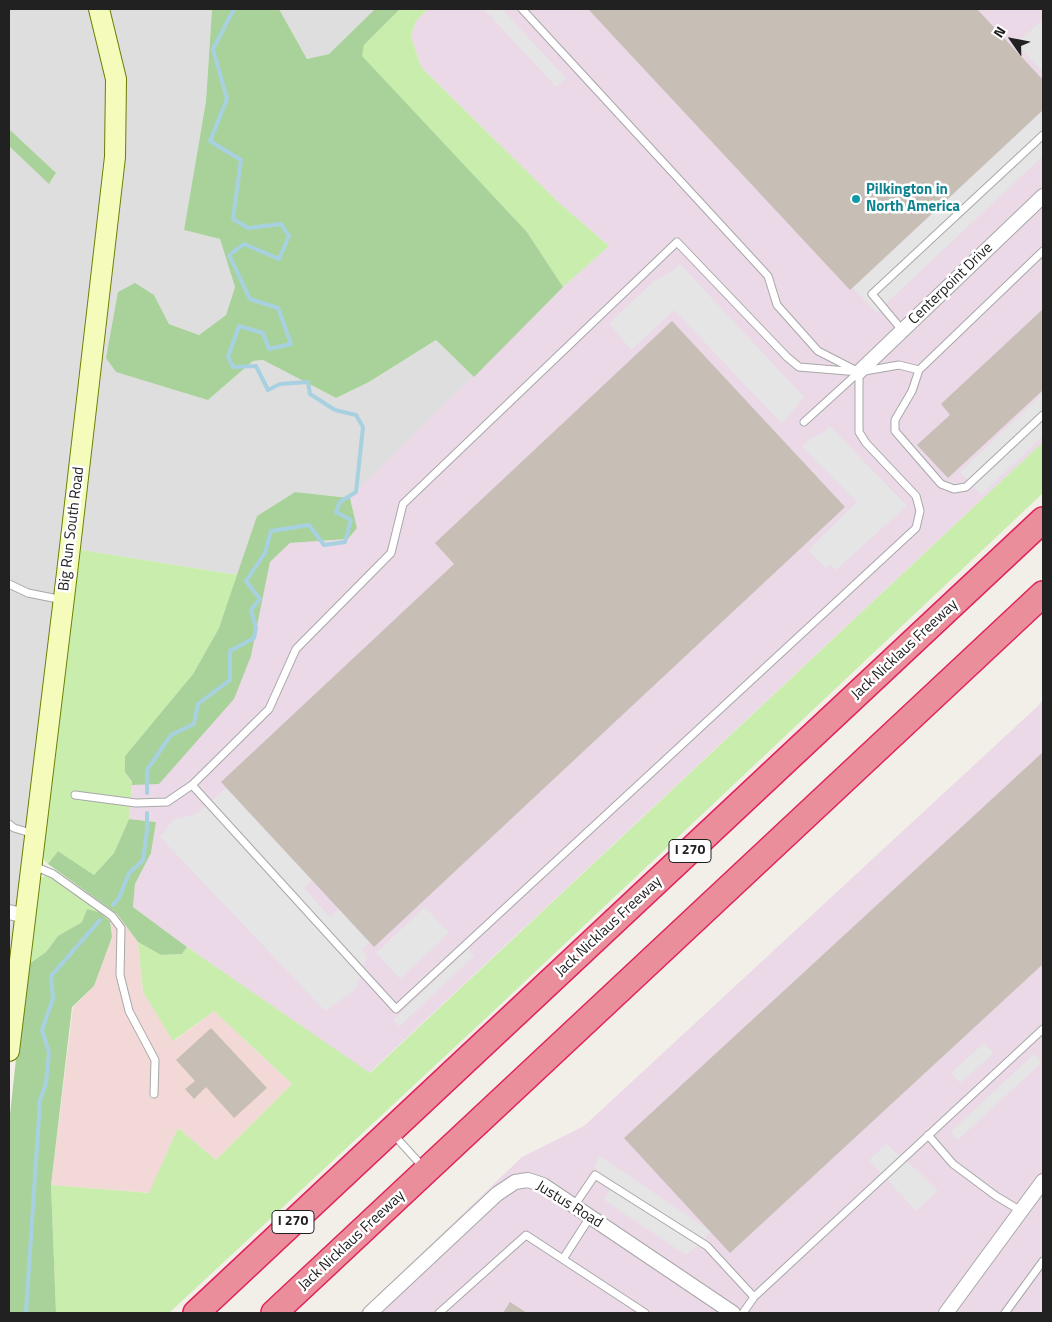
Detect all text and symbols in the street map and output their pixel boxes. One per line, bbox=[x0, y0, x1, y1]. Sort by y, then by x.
north arrow bbox=[987, 15, 1037, 65]
text: N bbox=[988, 22, 1010, 41]
place label: Pilkington in North America bbox=[866, 181, 960, 216]
marker: Pilkington in North America bbox=[850, 193, 862, 205]
street label: Centerpoint Drive bbox=[905, 239, 997, 329]
street label: Big Run South Road bbox=[55, 466, 89, 592]
street label: Jack Nicklaus Freeway bbox=[848, 596, 962, 704]
road number: I 270 bbox=[669, 839, 711, 862]
street label: Jack Nicklaus Freeway bbox=[552, 873, 666, 981]
street label: Justus Road bbox=[532, 1177, 606, 1233]
street label: Jack Nicklaus Freeway bbox=[295, 1187, 409, 1295]
road number: I 270 bbox=[272, 1210, 314, 1234]

